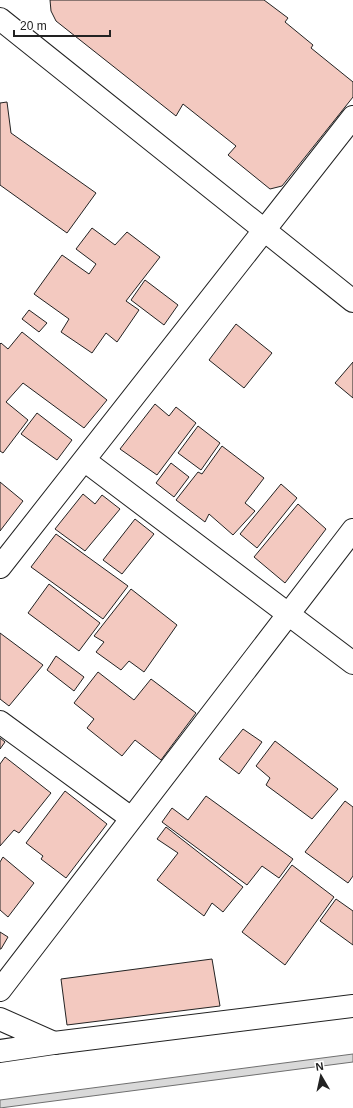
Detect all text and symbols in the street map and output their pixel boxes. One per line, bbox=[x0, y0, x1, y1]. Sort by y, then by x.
scale bar bbox=[14, 12, 110, 38]
text: 20 m bbox=[20, 19, 47, 33]
north arrow bbox=[301, 1056, 341, 1096]
text: N bbox=[315, 1060, 324, 1073]

